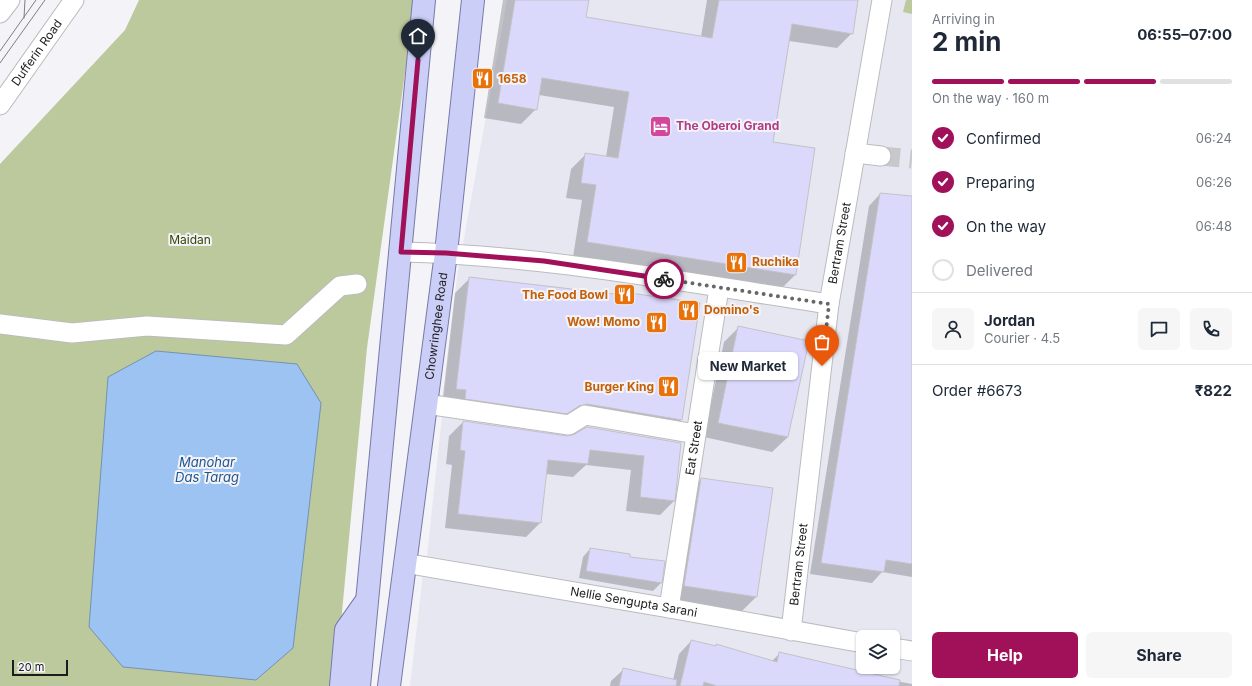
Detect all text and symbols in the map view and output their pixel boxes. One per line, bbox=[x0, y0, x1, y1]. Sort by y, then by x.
text: Arriving in bbox=[932, 11, 995, 27]
street label: Dufferin Road bbox=[8, 16, 65, 89]
pin bbox=[401, 19, 435, 60]
icon: home bbox=[407, 25, 429, 47]
text: 06:55–07:00 bbox=[1137, 25, 1232, 44]
text: 2 min bbox=[932, 26, 1002, 57]
restaurant icon: 1658 bbox=[469, 66, 495, 92]
place label: 1658 bbox=[498, 71, 527, 86]
text: On the way · 160 m bbox=[932, 90, 1049, 106]
hotel icon: The Oberoi Grand bbox=[648, 113, 674, 139]
place label: The Oberoi Grand bbox=[676, 118, 779, 133]
icon: check bbox=[932, 127, 954, 149]
text: Confirmed bbox=[966, 129, 1041, 148]
text: 06:24 bbox=[1196, 130, 1232, 146]
icon: check bbox=[932, 171, 954, 193]
text: Preparing bbox=[966, 173, 1035, 192]
text: 06:26 bbox=[1196, 174, 1232, 190]
street label: Bertram Street bbox=[825, 201, 854, 285]
icon: check bbox=[932, 215, 954, 237]
text: On the way bbox=[966, 217, 1046, 236]
text: 06:48 bbox=[1196, 218, 1232, 234]
park label: Maidan bbox=[169, 232, 211, 247]
restaurant icon: Ruchika bbox=[723, 249, 749, 275]
place label: Ruchika bbox=[752, 254, 799, 269]
courier bbox=[644, 259, 684, 299]
text: Delivered bbox=[966, 261, 1033, 280]
icon: bike bbox=[653, 268, 675, 290]
street label: Chowringhee Road bbox=[421, 271, 450, 381]
restaurant icon: The Food Bowl bbox=[611, 282, 637, 308]
place label: The Food Bowl bbox=[522, 287, 608, 302]
restaurant icon: Domino's bbox=[675, 297, 701, 323]
place label: Domino's bbox=[704, 302, 760, 317]
button: person bbox=[932, 308, 974, 350]
button: chat bbox=[1138, 308, 1180, 350]
button: phone bbox=[1190, 308, 1232, 350]
restaurant icon: Wow! Momo bbox=[643, 309, 669, 335]
text: Jordan bbox=[984, 311, 1035, 330]
place label: Wow! Momo bbox=[567, 314, 640, 329]
pin bbox=[805, 325, 839, 366]
text: Courier · 4.5 bbox=[984, 330, 1060, 346]
icon: bag bbox=[811, 331, 833, 353]
callout: New Market bbox=[698, 352, 798, 380]
text: New Market bbox=[710, 358, 786, 374]
restaurant icon: Burger King bbox=[656, 374, 682, 400]
place label: Burger King bbox=[585, 379, 654, 394]
text: Order #6673 bbox=[932, 381, 1022, 400]
text: ₹822 bbox=[1195, 381, 1232, 400]
street label: Eat Street bbox=[682, 419, 705, 476]
water label: Manohar Das Tarag bbox=[175, 454, 239, 485]
street label: Bertram Street bbox=[786, 522, 810, 606]
street label: Nellie Sengupta Sarani bbox=[569, 583, 699, 620]
map controls bbox=[856, 630, 900, 674]
button: layers bbox=[856, 630, 900, 674]
button: Help bbox=[932, 632, 1078, 678]
button: Share bbox=[1086, 632, 1232, 678]
scale bar bbox=[12, 658, 68, 677]
text: 20 m bbox=[18, 660, 44, 674]

